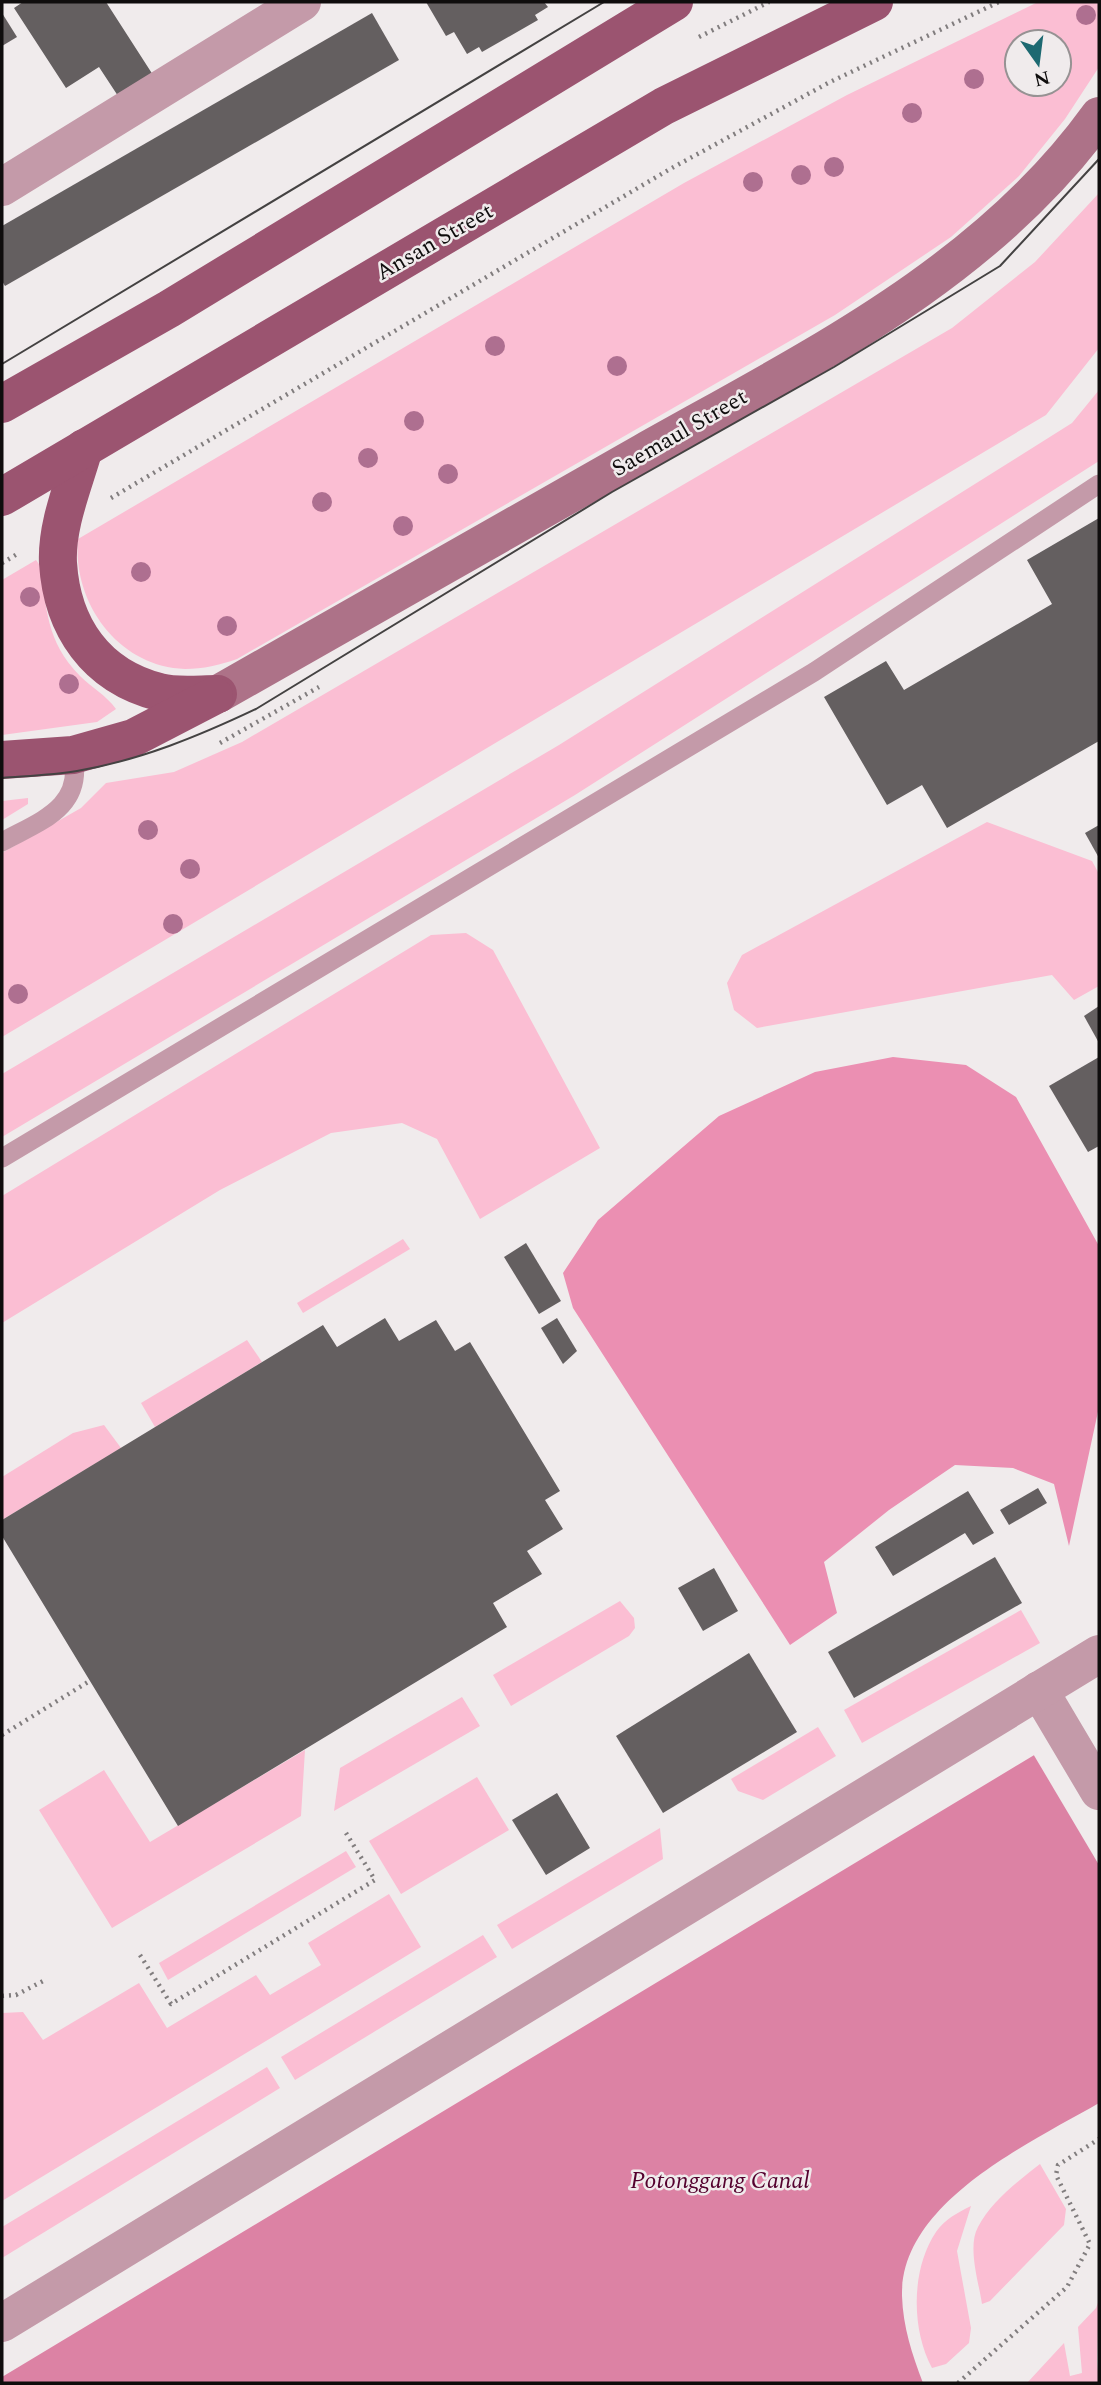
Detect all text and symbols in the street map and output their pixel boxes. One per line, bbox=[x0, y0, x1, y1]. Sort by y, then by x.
north arrow bbox=[1003, 28, 1073, 98]
text: N bbox=[1031, 62, 1053, 94]
street label: Ansan Street bbox=[369, 194, 500, 290]
street label: Saemaul Street bbox=[605, 380, 754, 486]
water label: Potonggang Canal bbox=[630, 2163, 810, 2199]

